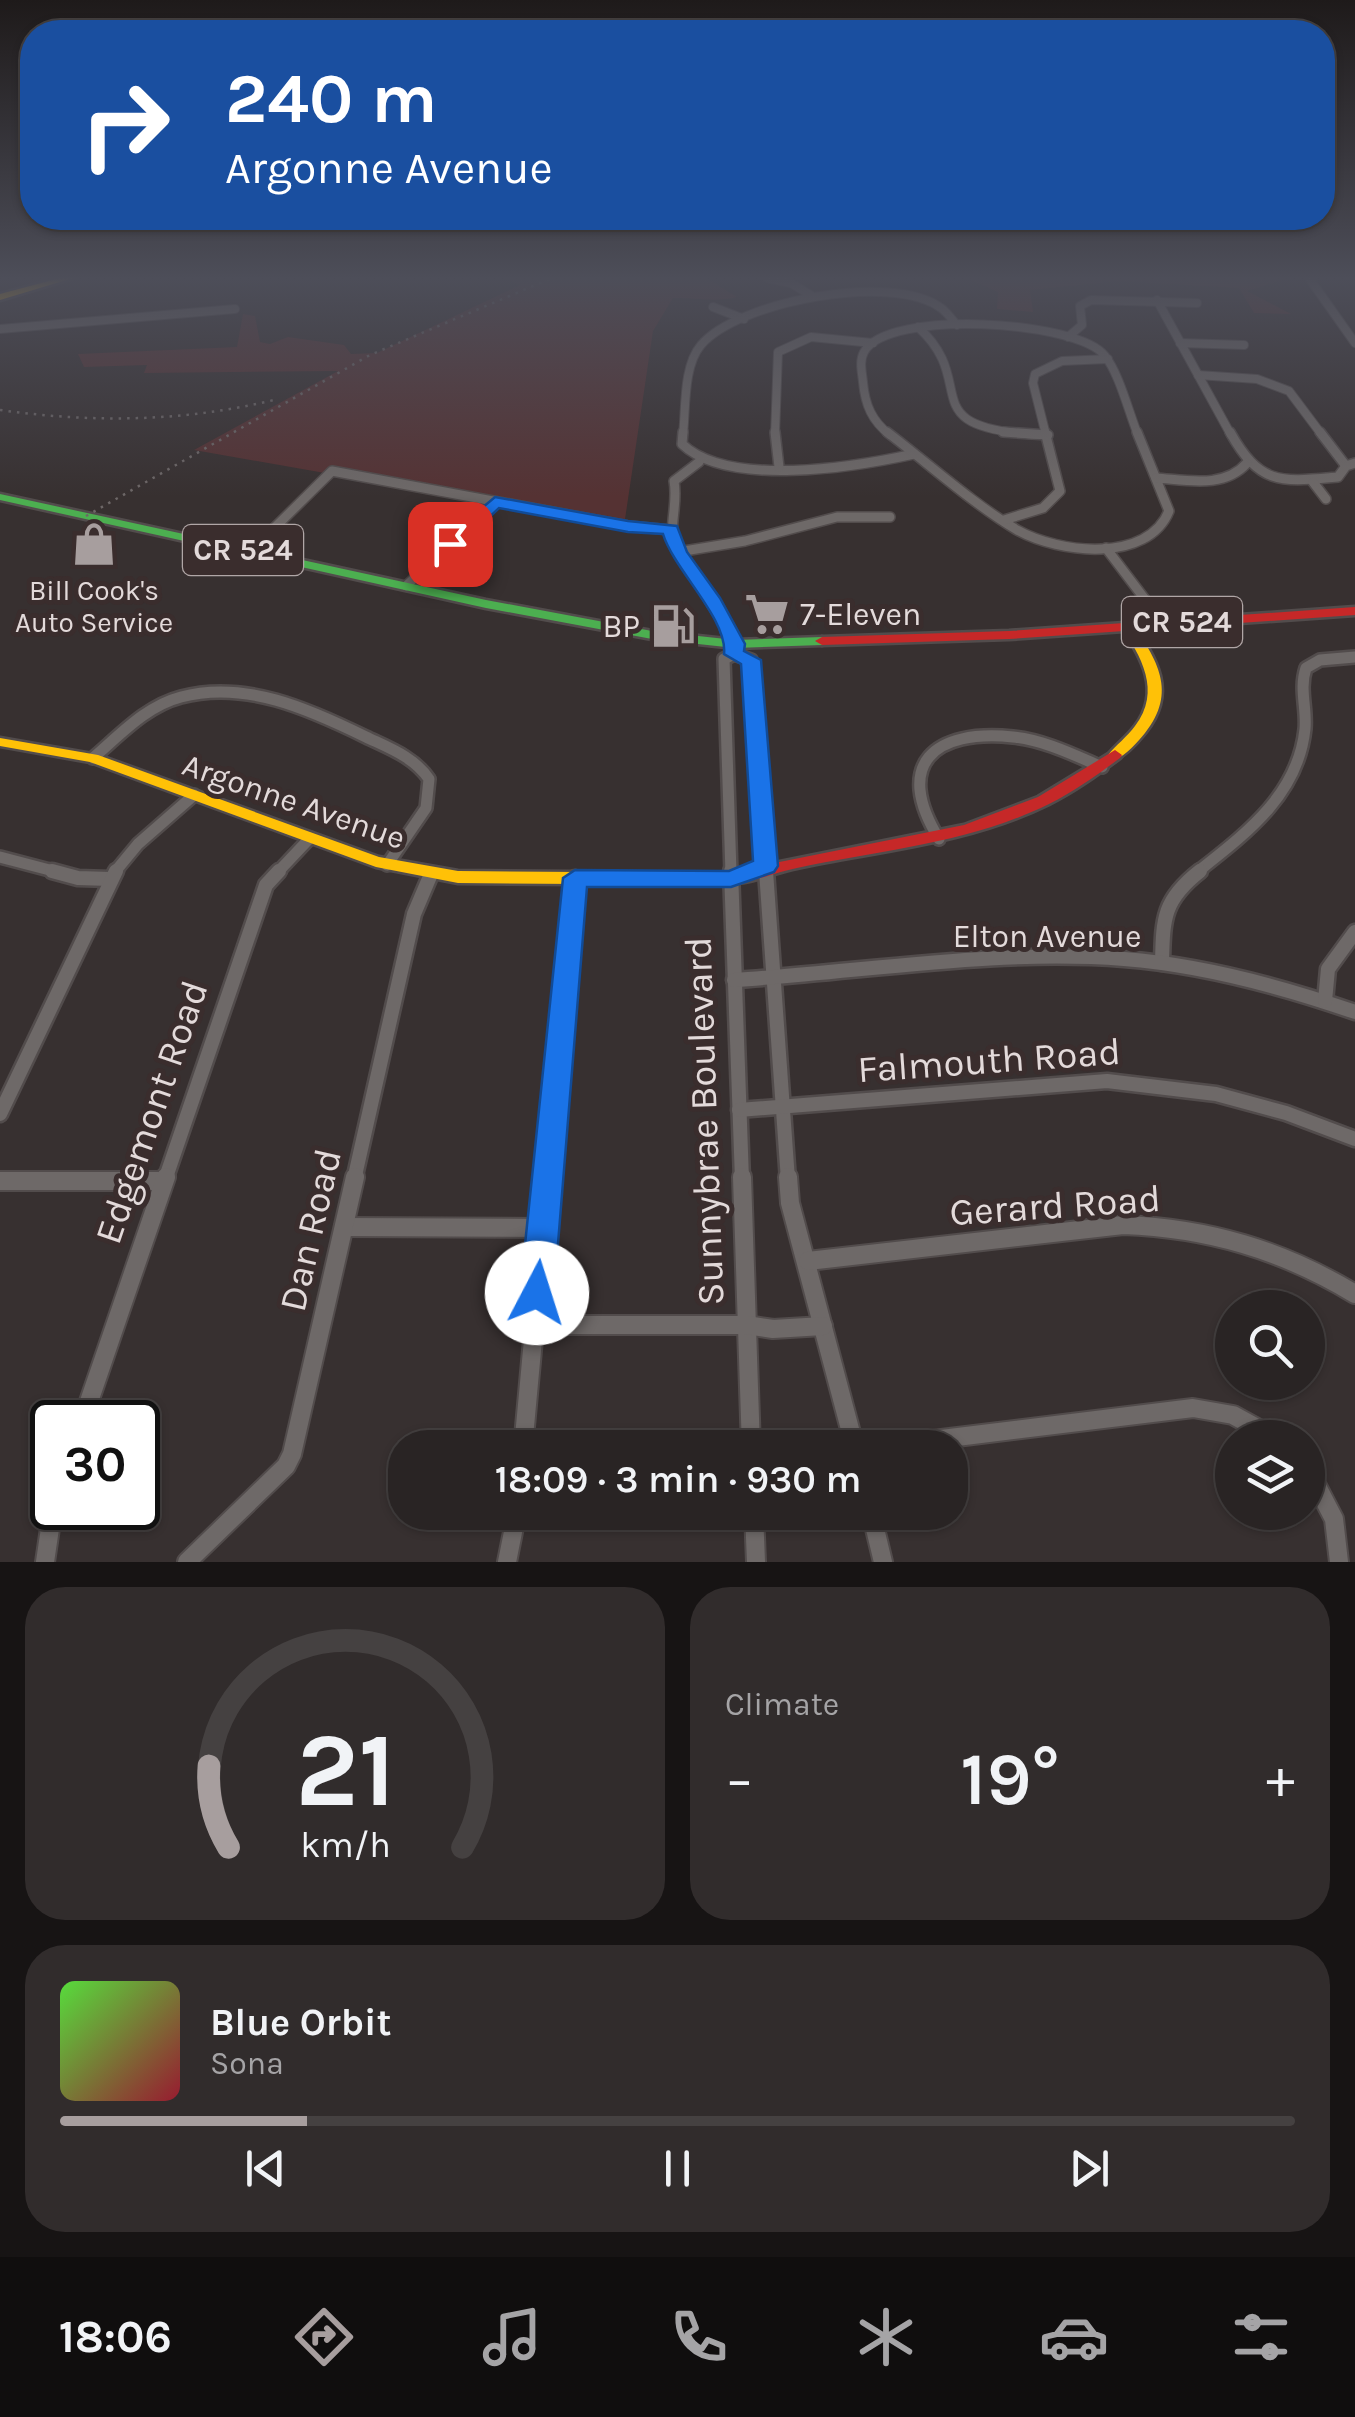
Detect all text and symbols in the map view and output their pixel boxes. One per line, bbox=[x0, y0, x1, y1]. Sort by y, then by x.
text: 240 m bbox=[225, 58, 437, 140]
icon: right bbox=[60, 60, 190, 190]
text: Argonne Avenue bbox=[225, 142, 553, 194]
pin bbox=[408, 502, 493, 587]
icon: arrive bbox=[423, 517, 478, 572]
shop icon: Bill Cook's Auto Service bbox=[70, 520, 118, 568]
road number: CR 524 bbox=[183, 525, 303, 575]
place label: Bill Cook's Auto Service bbox=[15, 574, 173, 639]
supermarket icon: 7-Eleven bbox=[743, 590, 791, 638]
place label: 7-Eleven bbox=[800, 596, 921, 633]
road number: CR 524 bbox=[1122, 597, 1242, 647]
fuel station icon: BP bbox=[649, 602, 697, 650]
place label: BP bbox=[602, 608, 640, 645]
street label: Argonne Avenue bbox=[178, 746, 410, 857]
street label: Elton Avenue bbox=[953, 918, 1141, 955]
street label: Sunnybrae Boulevard bbox=[676, 936, 733, 1306]
street label: Edgemont Road bbox=[85, 975, 217, 1249]
street label: Falmouth Road bbox=[856, 1029, 1122, 1092]
street label: Dan Road bbox=[270, 1144, 351, 1316]
street label: Gerard Road bbox=[948, 1176, 1162, 1235]
position arrow bbox=[485, 1241, 589, 1345]
map controls bbox=[1215, 1290, 1325, 1530]
button: search bbox=[1215, 1290, 1325, 1400]
speed limit sign: 30 bbox=[30, 1400, 160, 1530]
button: layers bbox=[1215, 1420, 1325, 1530]
text: 18:09 · 3 min · 930 m bbox=[495, 1457, 861, 1502]
text: Climate bbox=[725, 1686, 839, 1723]
text: 21 bbox=[295, 1710, 395, 1831]
text: 19° bbox=[960, 1735, 1060, 1823]
text: − bbox=[725, 1747, 754, 1811]
text: + bbox=[1266, 1747, 1295, 1811]
text: km/h bbox=[300, 1824, 390, 1866]
text: Blue Orbit bbox=[210, 2000, 391, 2045]
text: Sona bbox=[210, 2045, 284, 2082]
icon: previous bbox=[238, 2141, 293, 2196]
icon: pause bbox=[650, 2141, 705, 2196]
icon: next bbox=[1062, 2141, 1117, 2196]
icon: directions bbox=[289, 2302, 359, 2372]
icon: music bbox=[477, 2302, 547, 2372]
icon: phone bbox=[664, 2302, 734, 2372]
icon: climate bbox=[851, 2302, 921, 2372]
icon: car bbox=[1039, 2302, 1109, 2372]
icon: filters bbox=[1226, 2302, 1296, 2372]
text: 18:06 bbox=[59, 2311, 172, 2363]

